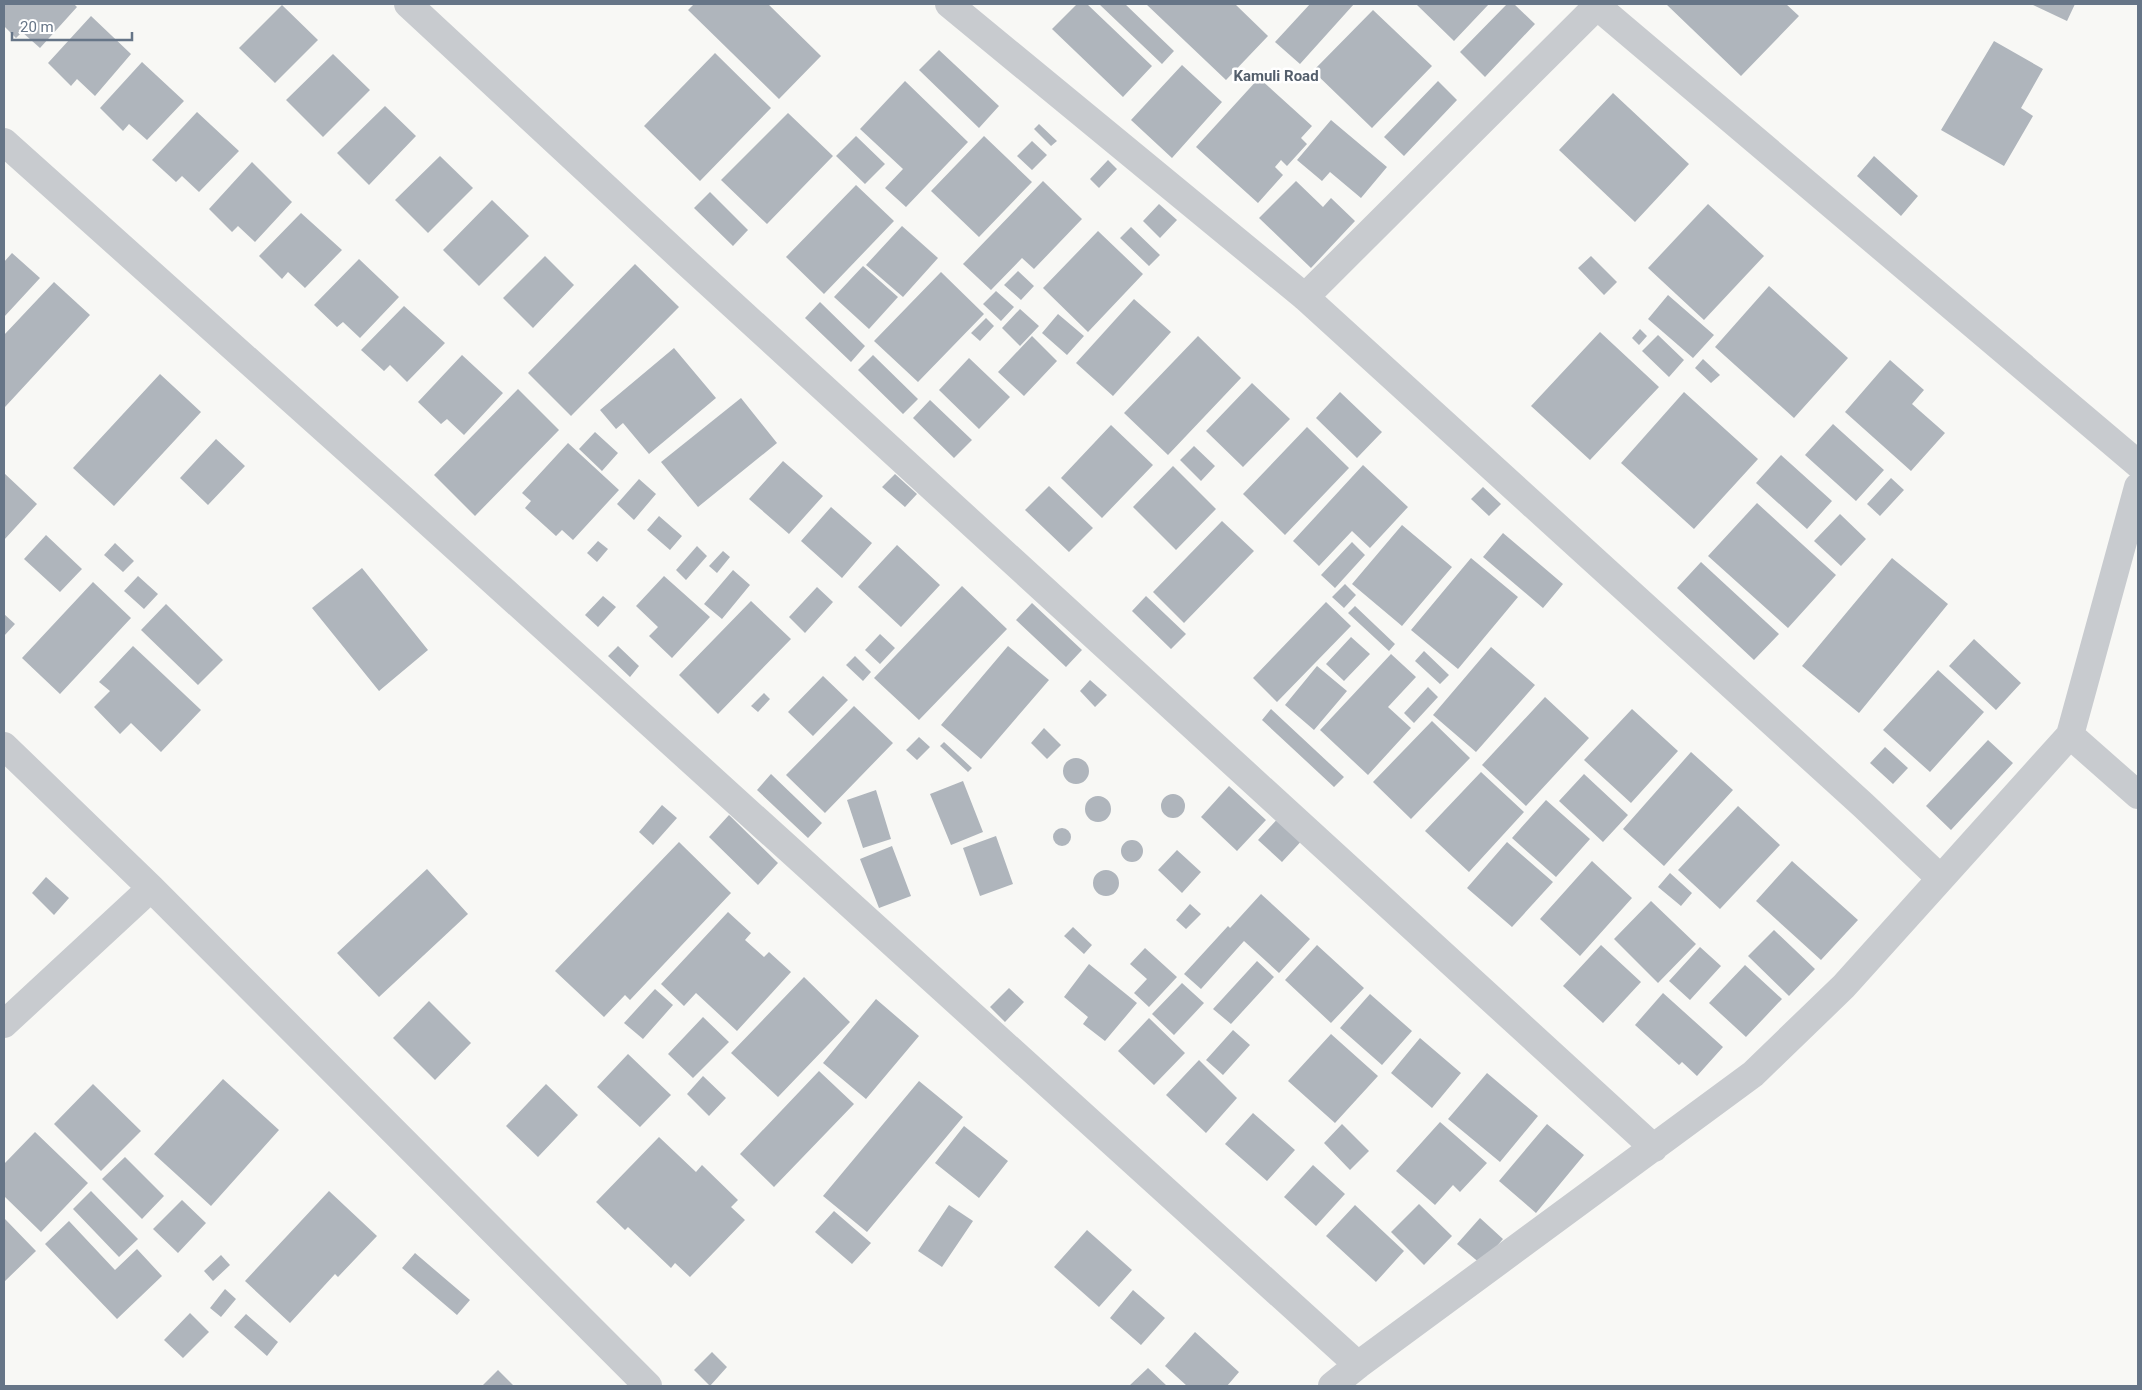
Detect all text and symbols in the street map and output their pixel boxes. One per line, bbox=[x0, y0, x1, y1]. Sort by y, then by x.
scale bar bbox=[12, 10, 132, 42]
text: 20 m bbox=[20, 18, 54, 36]
district label: Kamuli Road bbox=[1233, 67, 1319, 85]

